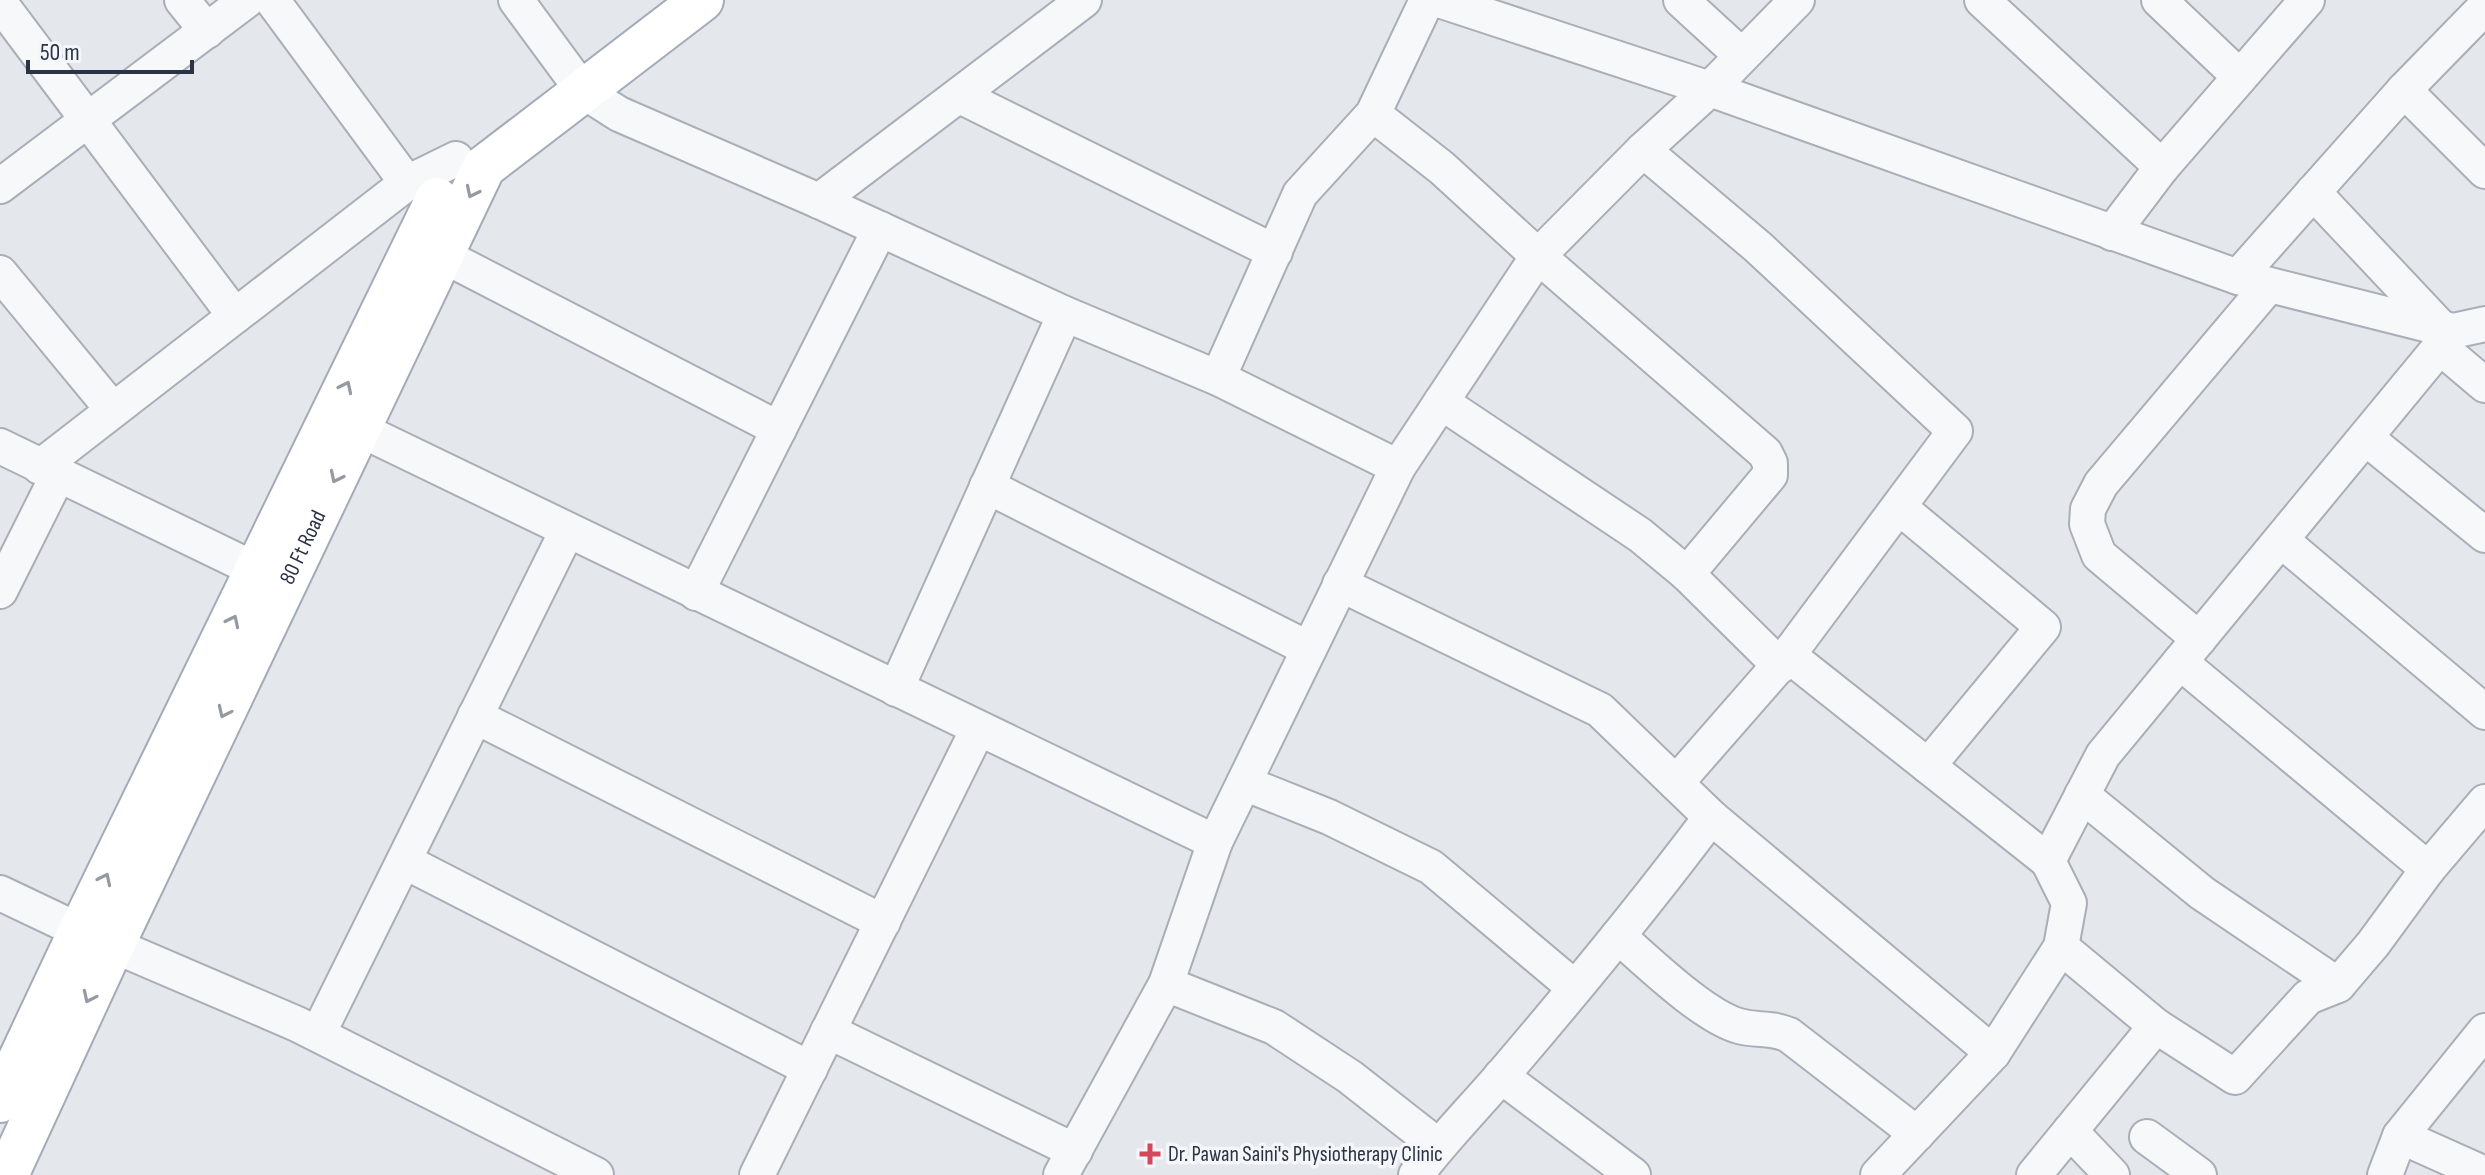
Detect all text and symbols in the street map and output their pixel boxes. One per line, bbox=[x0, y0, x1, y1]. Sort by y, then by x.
scale bar bbox=[28, 24, 192, 74]
text: 50 m bbox=[40, 38, 80, 67]
one-way arrow bbox=[466, 184, 482, 198]
one-way arrow bbox=[336, 380, 352, 395]
one-way arrow bbox=[330, 469, 346, 483]
street label: 80 Ft Road bbox=[274, 506, 332, 588]
one-way arrow bbox=[223, 614, 238, 629]
one-way arrow bbox=[218, 703, 234, 718]
one-way arrow bbox=[95, 873, 111, 888]
one-way arrow bbox=[83, 989, 99, 1004]
place label: Dr. Pawan Saini's Physiotherapy Clinic bbox=[1168, 1141, 1443, 1168]
marker: Dr. Pawan Saini's Physiotherapy Clinic bbox=[1139, 1143, 1161, 1165]

